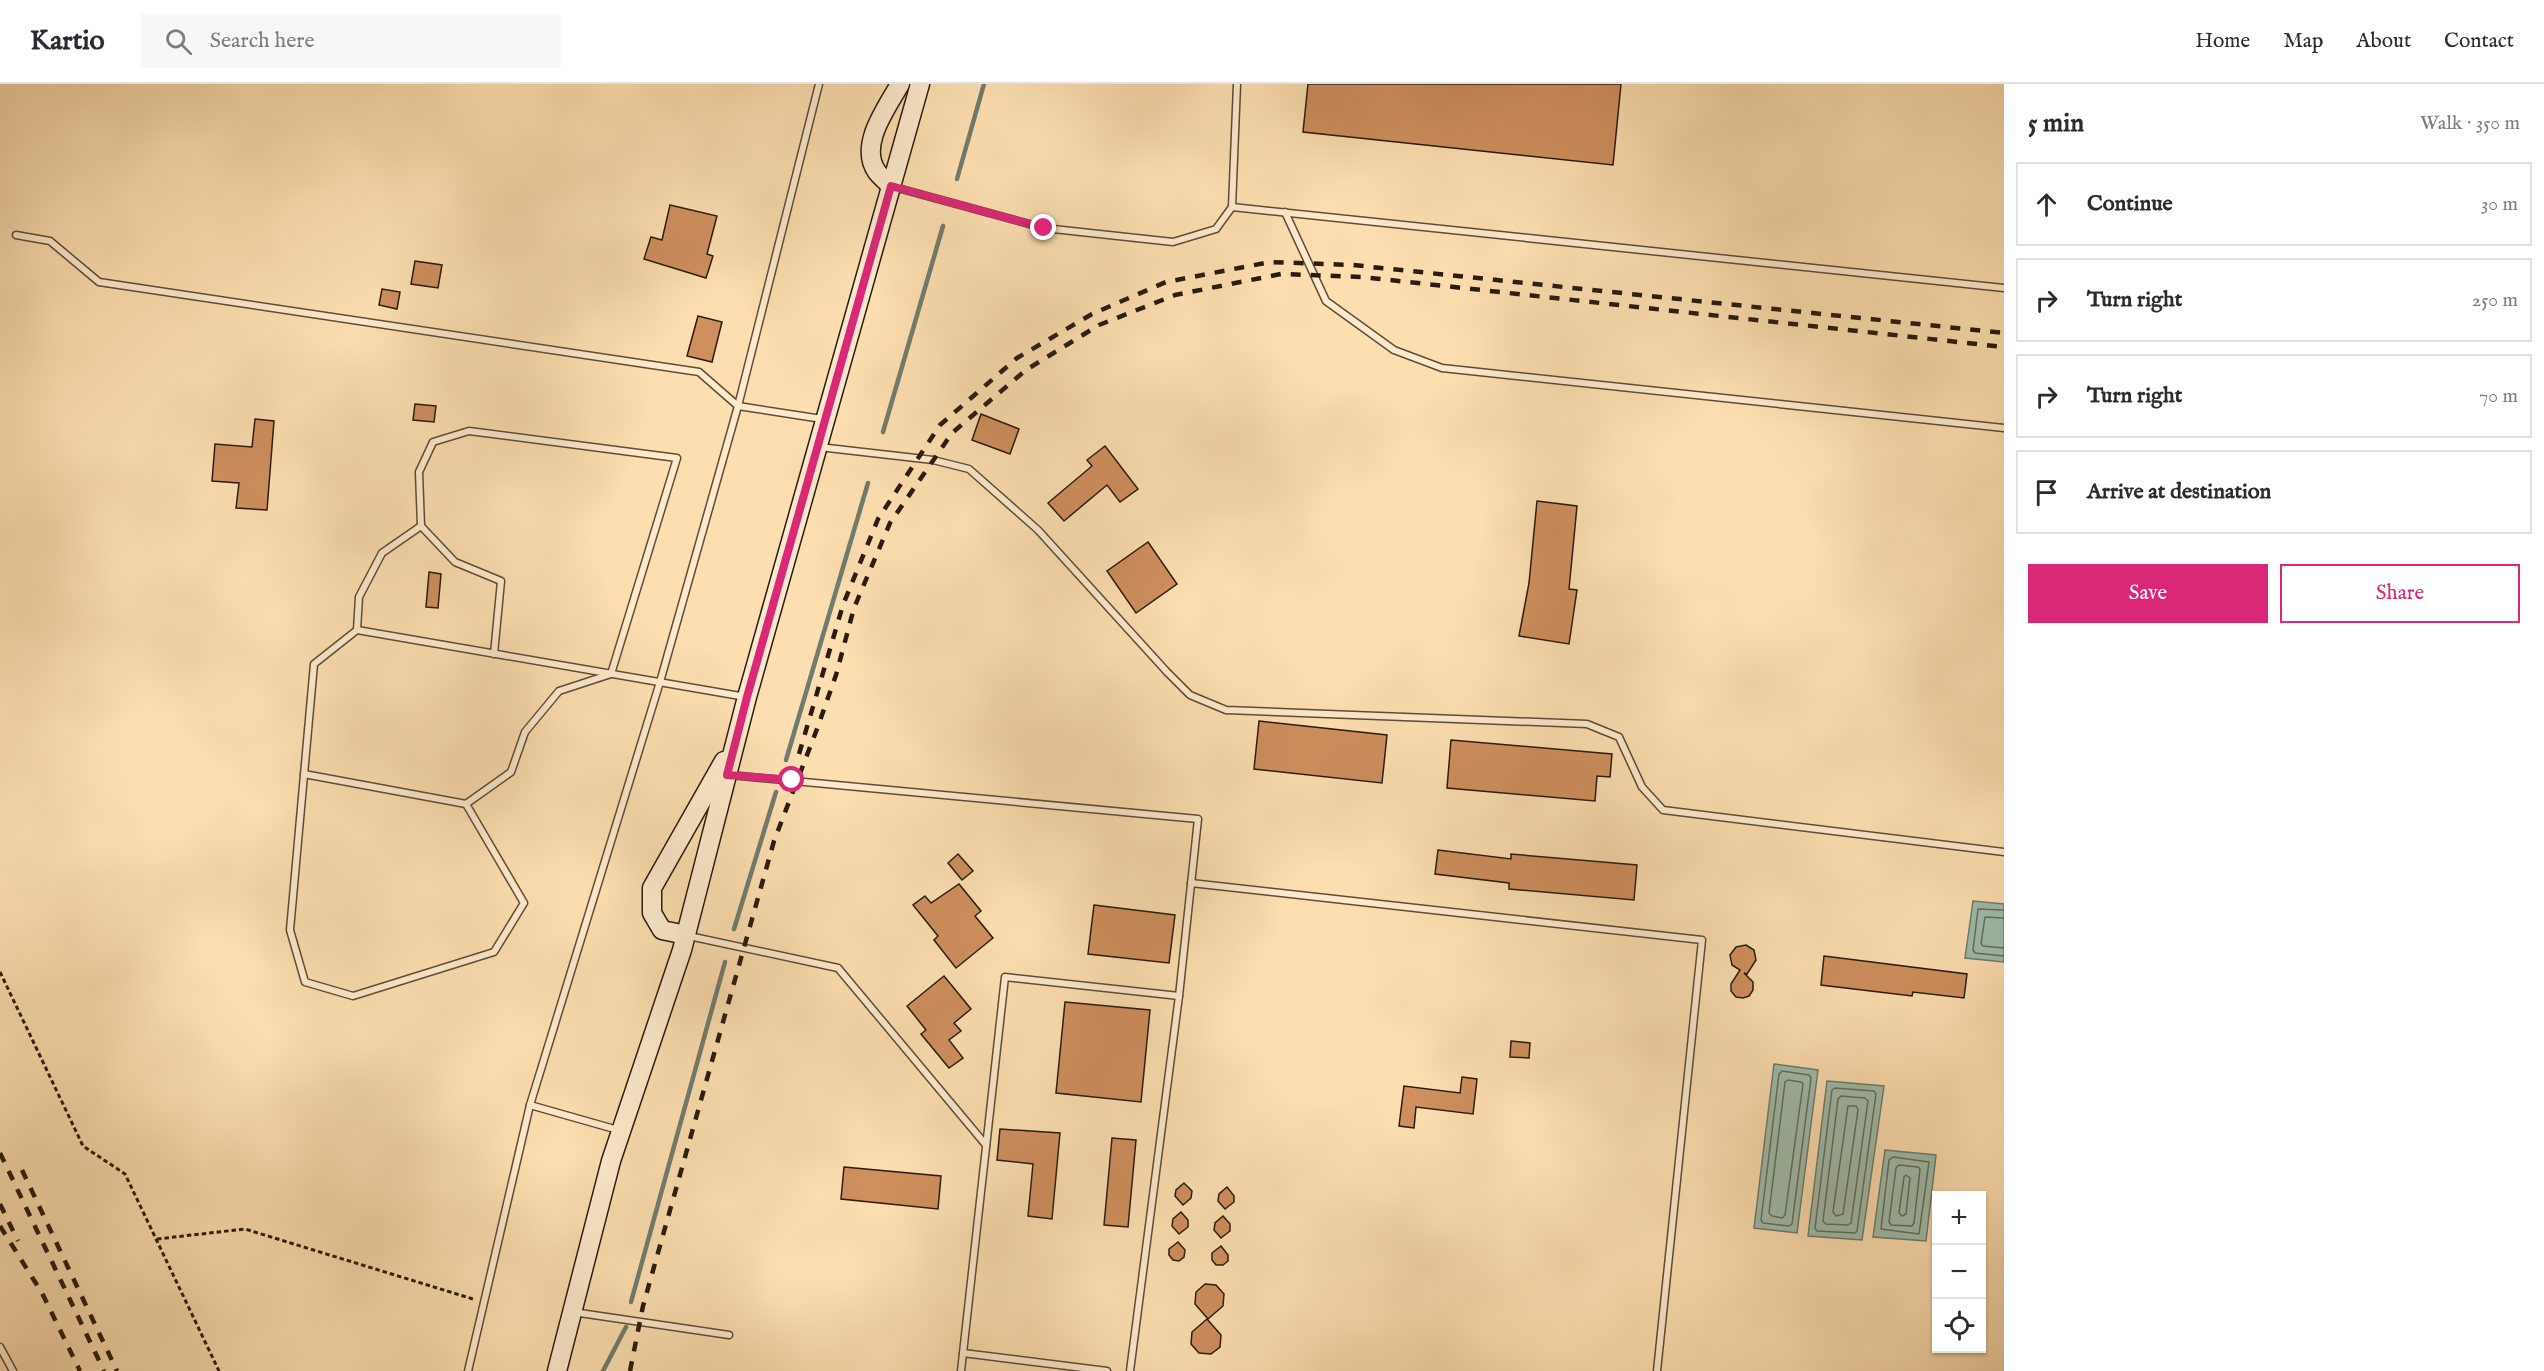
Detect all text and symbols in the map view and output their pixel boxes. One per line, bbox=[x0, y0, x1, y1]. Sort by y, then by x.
search box bbox=[141, 14, 561, 68]
text: Kartio bbox=[30, 24, 105, 59]
icon: search bbox=[162, 25, 195, 58]
text: Search here bbox=[210, 27, 315, 55]
text: Home bbox=[2195, 28, 2250, 55]
text: Map bbox=[2283, 28, 2323, 55]
text: About bbox=[2356, 28, 2411, 55]
text: Contact bbox=[2444, 28, 2514, 55]
text: 5 min bbox=[2028, 107, 2084, 140]
text: Walk · 350 m bbox=[2420, 111, 2520, 136]
icon: ahead bbox=[2030, 188, 2063, 221]
text: Continue bbox=[2087, 190, 2173, 218]
text: 30 m bbox=[2481, 192, 2518, 217]
route end bbox=[1030, 214, 1056, 240]
icon: right bbox=[2030, 284, 2063, 317]
text: Turn right bbox=[2087, 286, 2182, 314]
text: 250 m bbox=[2472, 288, 2518, 313]
icon: right bbox=[2030, 380, 2063, 413]
text: Turn right bbox=[2087, 382, 2182, 410]
text: 70 m bbox=[2479, 384, 2518, 409]
icon: arrive bbox=[2030, 476, 2063, 509]
text: Arrive at destination bbox=[2087, 478, 2271, 506]
button: Save bbox=[2028, 564, 2268, 623]
button: Share bbox=[2280, 564, 2520, 623]
route start bbox=[778, 766, 804, 792]
map controls bbox=[1932, 1191, 1986, 1353]
button: + bbox=[1932, 1191, 1986, 1245]
button: − bbox=[1932, 1245, 1986, 1299]
button: locate bbox=[1932, 1299, 1986, 1353]

